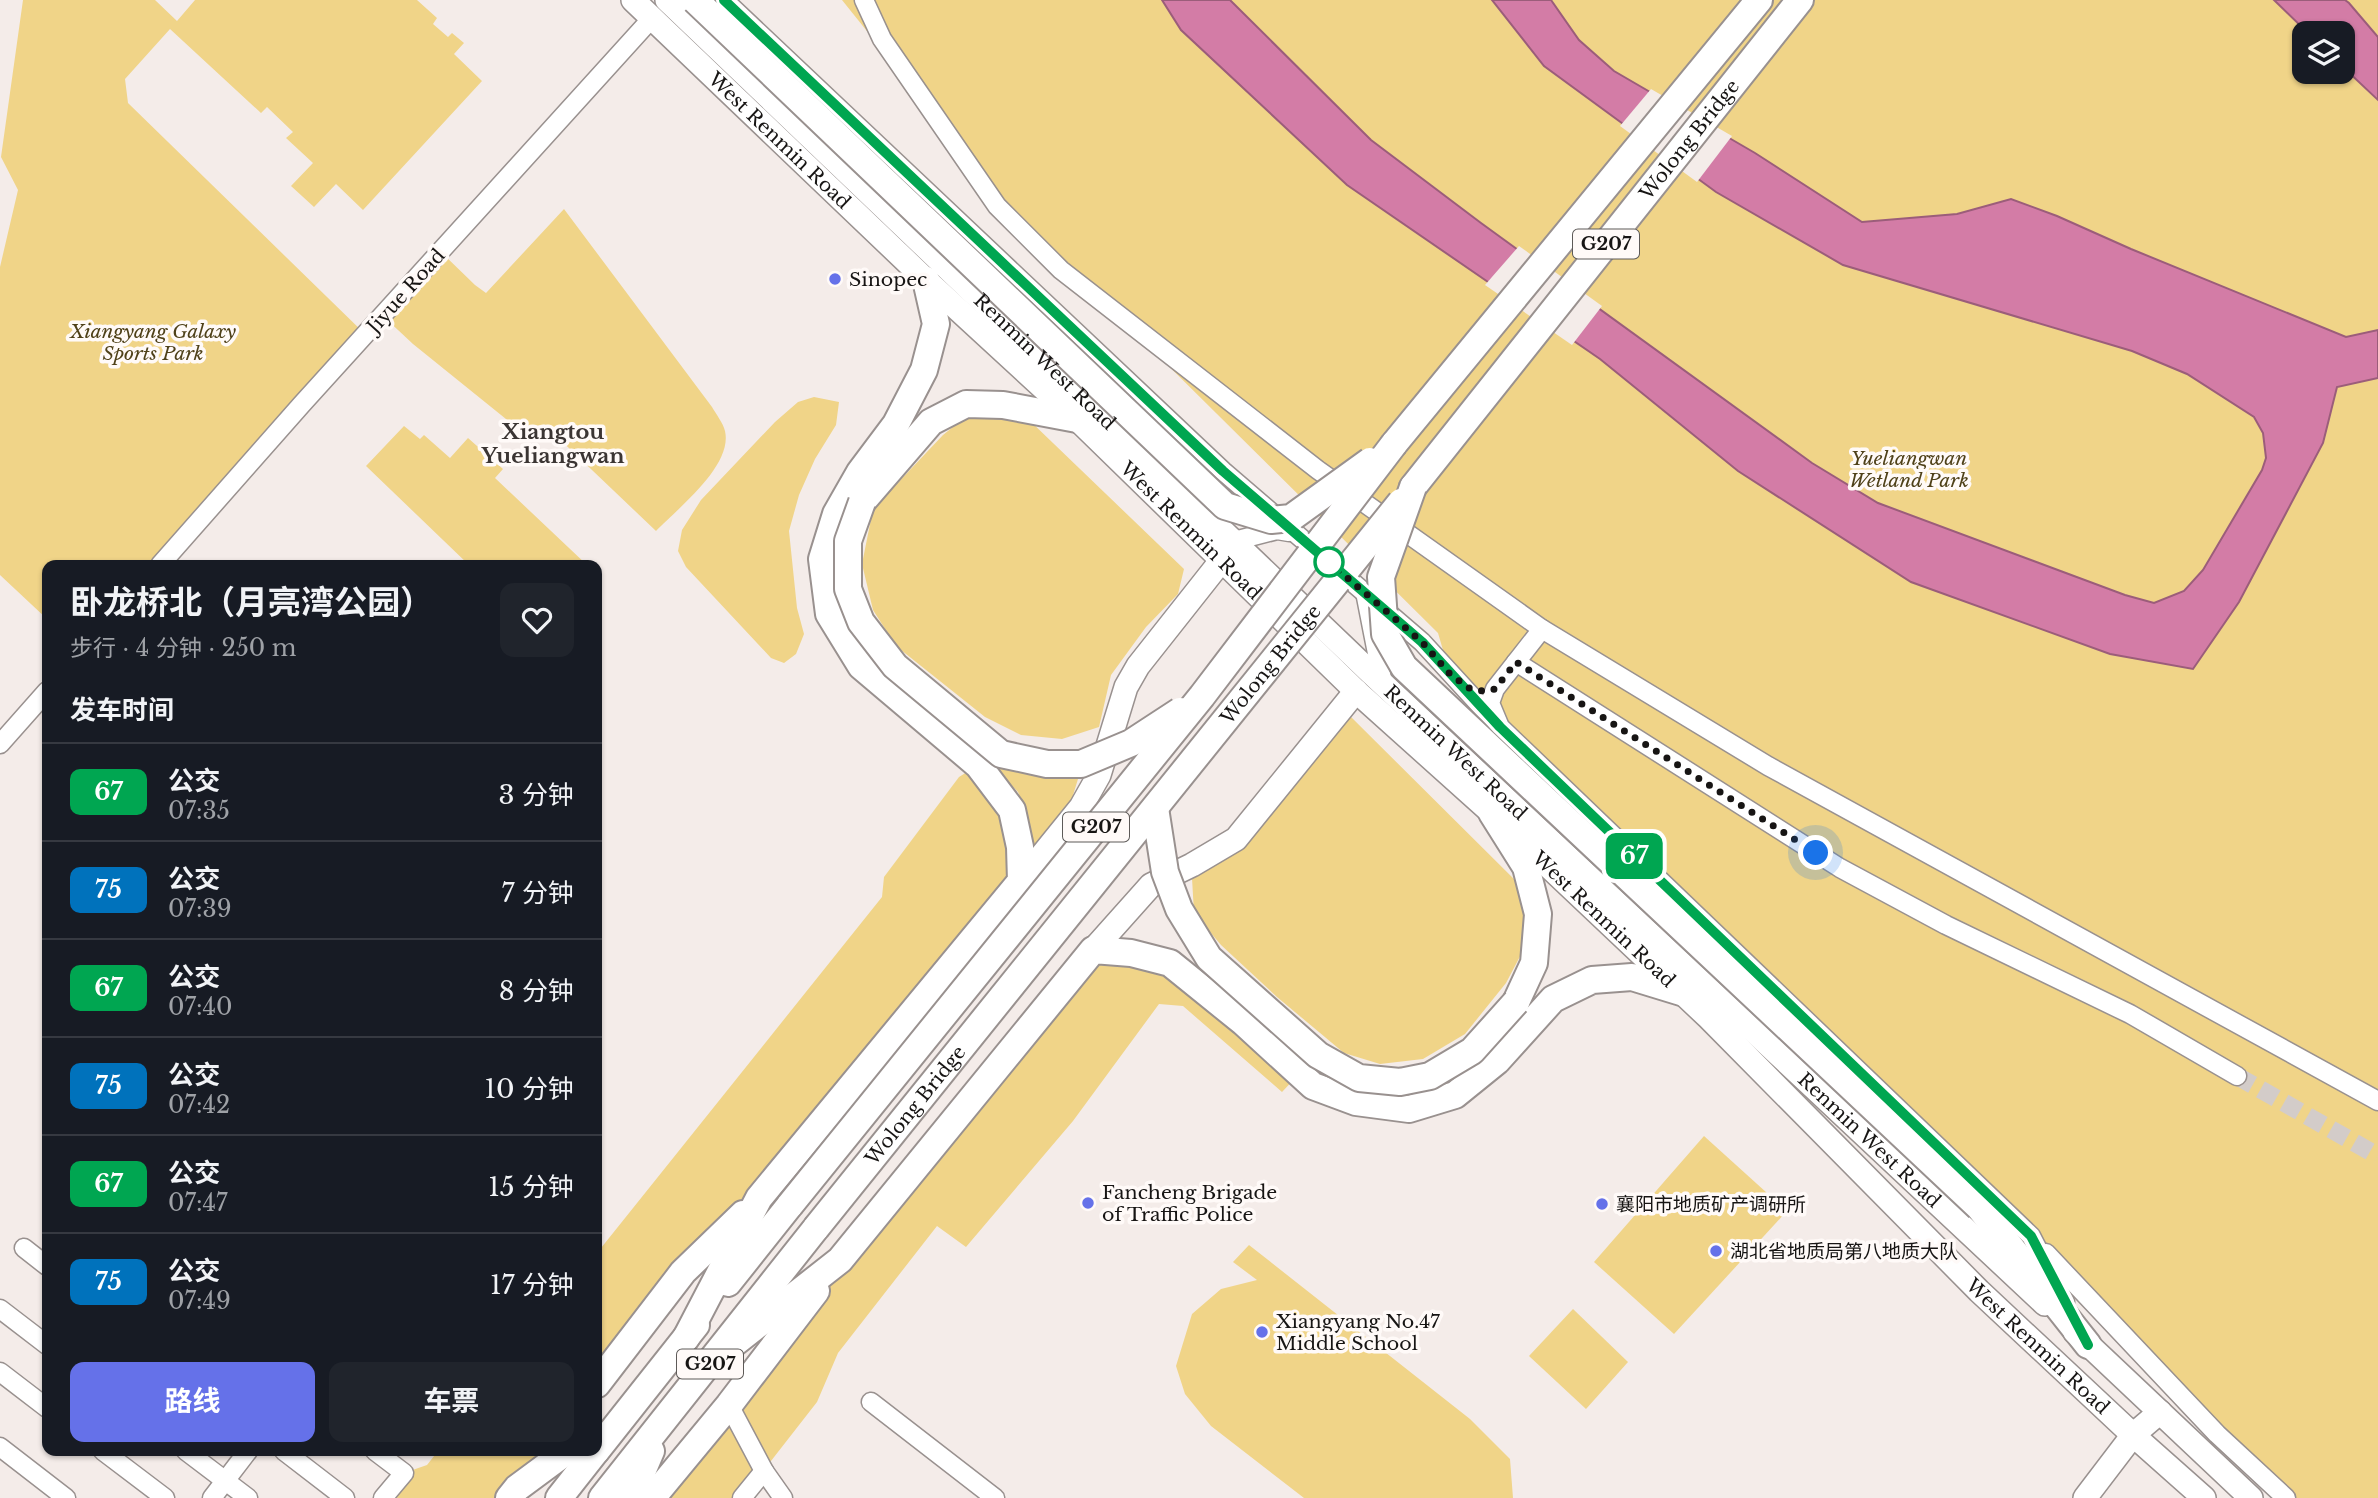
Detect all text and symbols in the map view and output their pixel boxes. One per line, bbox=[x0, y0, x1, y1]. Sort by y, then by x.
map controls bbox=[2292, 21, 2355, 84]
button: layers bbox=[2292, 21, 2355, 84]
street label: West Renmin Road bbox=[703, 66, 856, 214]
street label: Wolong Bridge bbox=[1634, 75, 1744, 205]
road number: G207 bbox=[1573, 230, 1639, 258]
street label: Jiyue Road bbox=[360, 244, 450, 340]
place label: Sinopec bbox=[849, 268, 927, 291]
marker: Sinopec bbox=[827, 271, 843, 287]
street label: Renmin West Road bbox=[969, 288, 1121, 434]
park label: Xiangyang Galaxy Sports Park bbox=[69, 320, 236, 365]
district label: Xiangtou Yueliangwan bbox=[481, 419, 624, 469]
park label: Yueliangwan Wetland Park bbox=[1849, 447, 1969, 492]
street label: West Renmin Road bbox=[1115, 456, 1267, 604]
unlabelled marker bbox=[1314, 547, 1344, 577]
text: 卧龙桥北（月亮湾公园） bbox=[70, 582, 433, 623]
button: heart bbox=[500, 583, 574, 657]
street label: Wolong Bridge bbox=[1215, 600, 1325, 729]
text: 步行 · 4 分钟 · 250 m bbox=[70, 634, 297, 662]
street label: Renmin West Road bbox=[1380, 680, 1532, 825]
text: 发车时间 bbox=[70, 694, 174, 726]
text: 公交 bbox=[168, 765, 220, 797]
text: 67 bbox=[94, 777, 123, 806]
text: 3 分钟 bbox=[499, 779, 574, 811]
text: 07:35 bbox=[168, 797, 230, 825]
road number: G207 bbox=[1063, 812, 1129, 842]
line badge: 67 bbox=[1602, 833, 1666, 879]
your location bbox=[1798, 835, 1833, 870]
text: 67 bbox=[1620, 841, 1648, 870]
street label: West Renmin Road bbox=[1527, 845, 1680, 992]
text: 公交 bbox=[168, 863, 220, 895]
text: 75 bbox=[95, 875, 122, 904]
text: 7 分钟 bbox=[501, 877, 574, 909]
text: 07:39 bbox=[168, 895, 231, 923]
text: 公交 bbox=[168, 961, 220, 993]
text: 67 bbox=[94, 973, 123, 1002]
text: 8 分钟 bbox=[499, 975, 574, 1007]
text: 07:40 bbox=[168, 993, 232, 1021]
street label: Wolong Bridge bbox=[860, 1041, 970, 1170]
text: 公交 bbox=[168, 1059, 220, 1091]
street label: Renmin West Road bbox=[1793, 1067, 1946, 1212]
text: 75 bbox=[95, 1071, 122, 1100]
text: 10 分钟 bbox=[484, 1073, 574, 1105]
text: 07:42 bbox=[168, 1091, 230, 1119]
text: 公交 bbox=[168, 1157, 220, 1189]
text: 67 bbox=[94, 1169, 123, 1198]
text: 15 分钟 bbox=[488, 1171, 574, 1203]
place label: Fancheng Brigade of Traffic Police bbox=[1102, 1181, 1277, 1226]
text: 07:47 bbox=[168, 1189, 228, 1217]
place label: 襄阳市地质矿产调研所 bbox=[1616, 1193, 1806, 1216]
marker: Fancheng Brigade of Traffic Police bbox=[1080, 1195, 1096, 1211]
marker: 襄阳市地质矿产调研所 bbox=[1594, 1196, 1610, 1212]
place label: 湖北省地质局第八地质大队 bbox=[1730, 1240, 1958, 1263]
marker: 湖北省地质局第八地质大队 bbox=[1708, 1243, 1724, 1259]
text: 公交 bbox=[168, 1255, 220, 1287]
text: 75 bbox=[95, 1267, 122, 1296]
text: 17 分钟 bbox=[490, 1269, 574, 1301]
street label: West Renmin Road bbox=[1961, 1273, 2115, 1419]
text: 07:49 bbox=[168, 1287, 231, 1315]
place label: Xiangyang No.47 Middle School bbox=[1276, 1310, 1440, 1355]
marker: Xiangyang No.47 Middle School bbox=[1254, 1324, 1270, 1340]
road number: G207 bbox=[677, 1350, 743, 1378]
button: 路线 bbox=[70, 1362, 315, 1442]
button: 车票 bbox=[329, 1362, 574, 1442]

